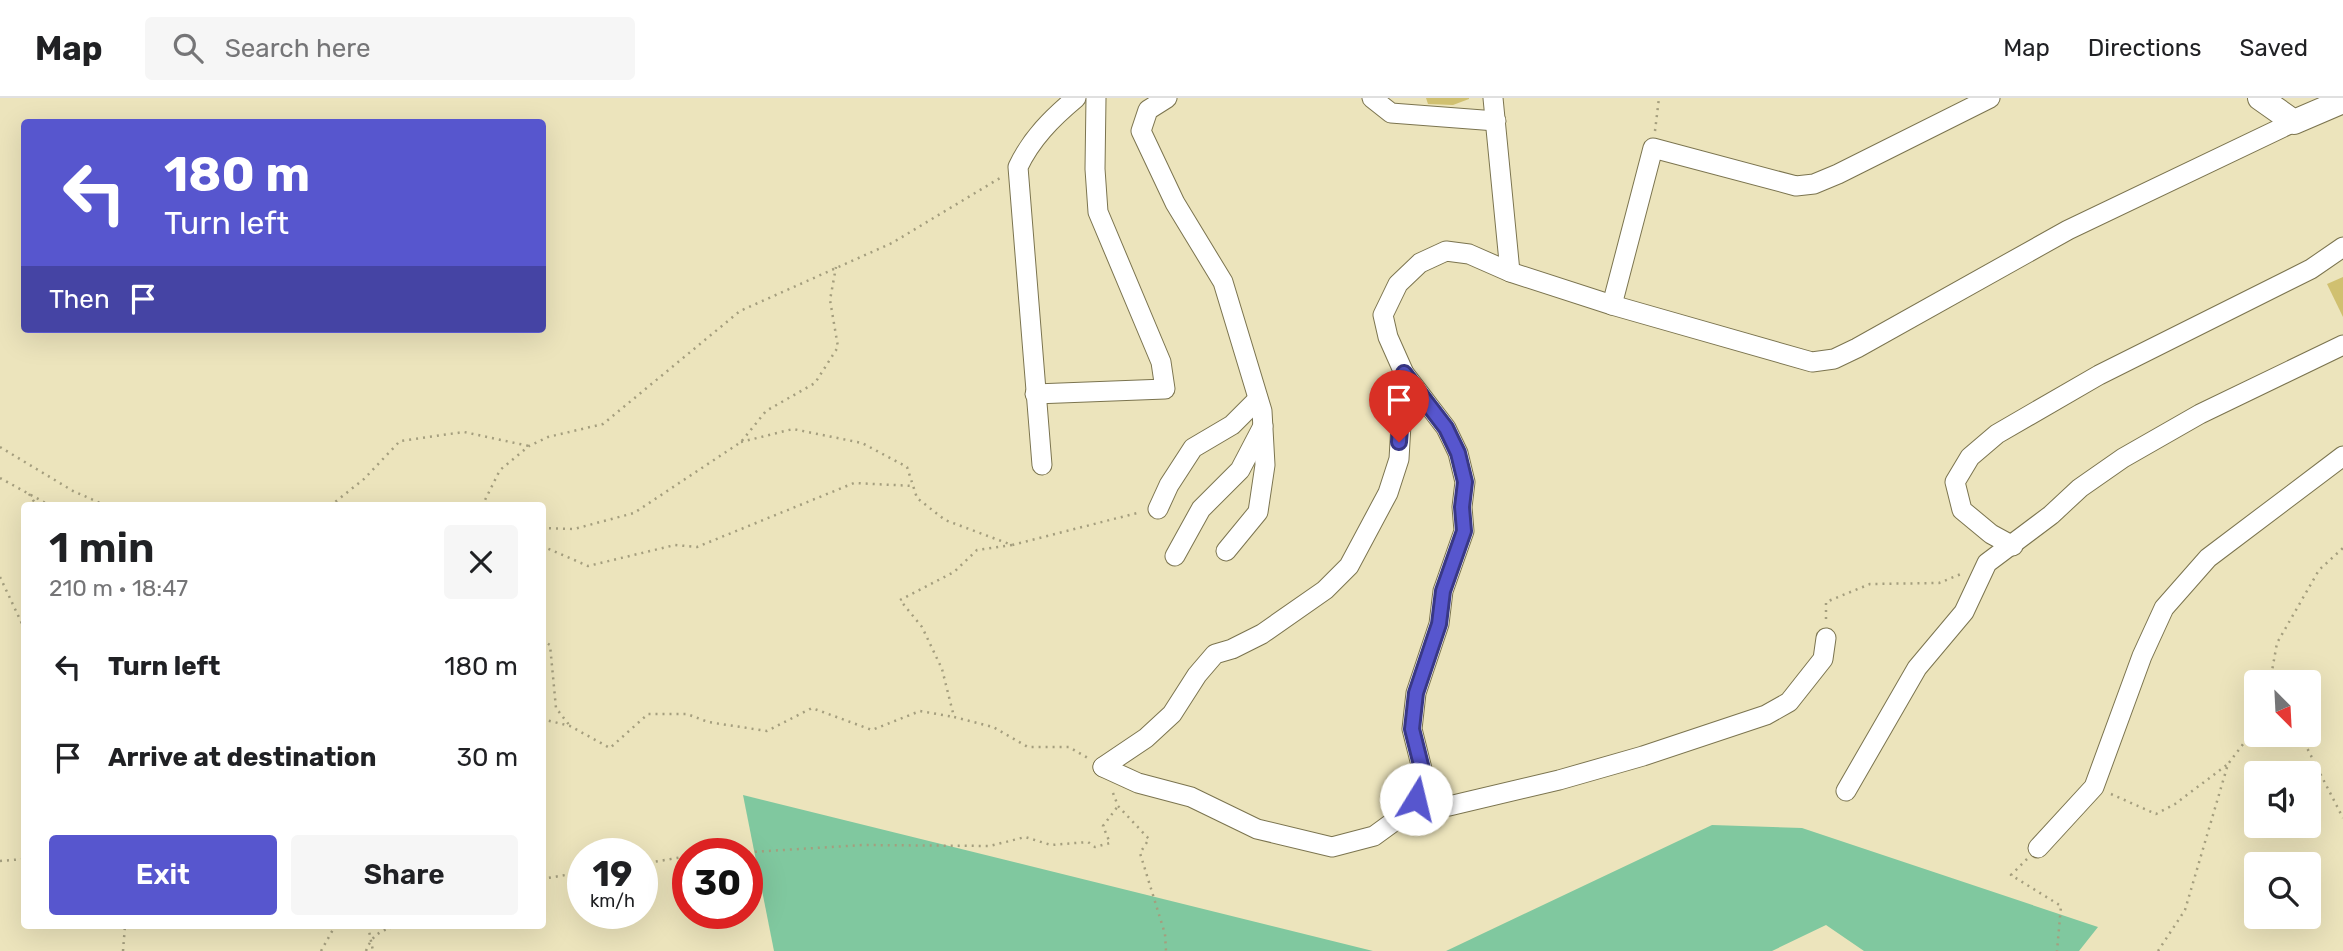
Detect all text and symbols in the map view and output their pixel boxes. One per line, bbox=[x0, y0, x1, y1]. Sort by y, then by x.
search box bbox=[145, 17, 635, 80]
text: Map bbox=[35, 29, 103, 68]
icon: search bbox=[169, 29, 207, 67]
text: Search here bbox=[225, 33, 370, 64]
text: Map bbox=[2003, 34, 2050, 62]
text: Directions bbox=[2088, 34, 2201, 62]
text: Saved bbox=[2239, 34, 2308, 62]
text: 180 m bbox=[164, 145, 310, 203]
icon: left bbox=[49, 147, 140, 238]
text: Turn left bbox=[164, 204, 289, 242]
icon: arrive bbox=[124, 280, 162, 318]
text: Then bbox=[49, 284, 110, 315]
pin bbox=[1369, 370, 1429, 442]
icon: arrive bbox=[1380, 381, 1418, 419]
text: 1 min bbox=[49, 523, 155, 573]
button: close bbox=[444, 525, 518, 599]
text: 210 m · 18:47 bbox=[49, 574, 188, 602]
icon: left bbox=[49, 648, 87, 686]
text: Turn left bbox=[108, 651, 220, 682]
text: 180 m bbox=[444, 651, 518, 682]
north arrow bbox=[2244, 670, 2320, 747]
map controls bbox=[2244, 670, 2321, 929]
icon: arrive bbox=[49, 739, 87, 777]
text: Arrive at destination bbox=[108, 742, 376, 773]
text: 30 m bbox=[456, 742, 518, 773]
button: sound bbox=[2244, 761, 2321, 838]
position arrow bbox=[1379, 762, 1453, 836]
button: Exit bbox=[49, 835, 277, 915]
button: Share bbox=[291, 835, 518, 915]
speed limit sign: 30 bbox=[672, 838, 763, 929]
button: search bbox=[2244, 852, 2321, 929]
text: 19 bbox=[593, 853, 632, 895]
text: km/h bbox=[590, 890, 635, 912]

